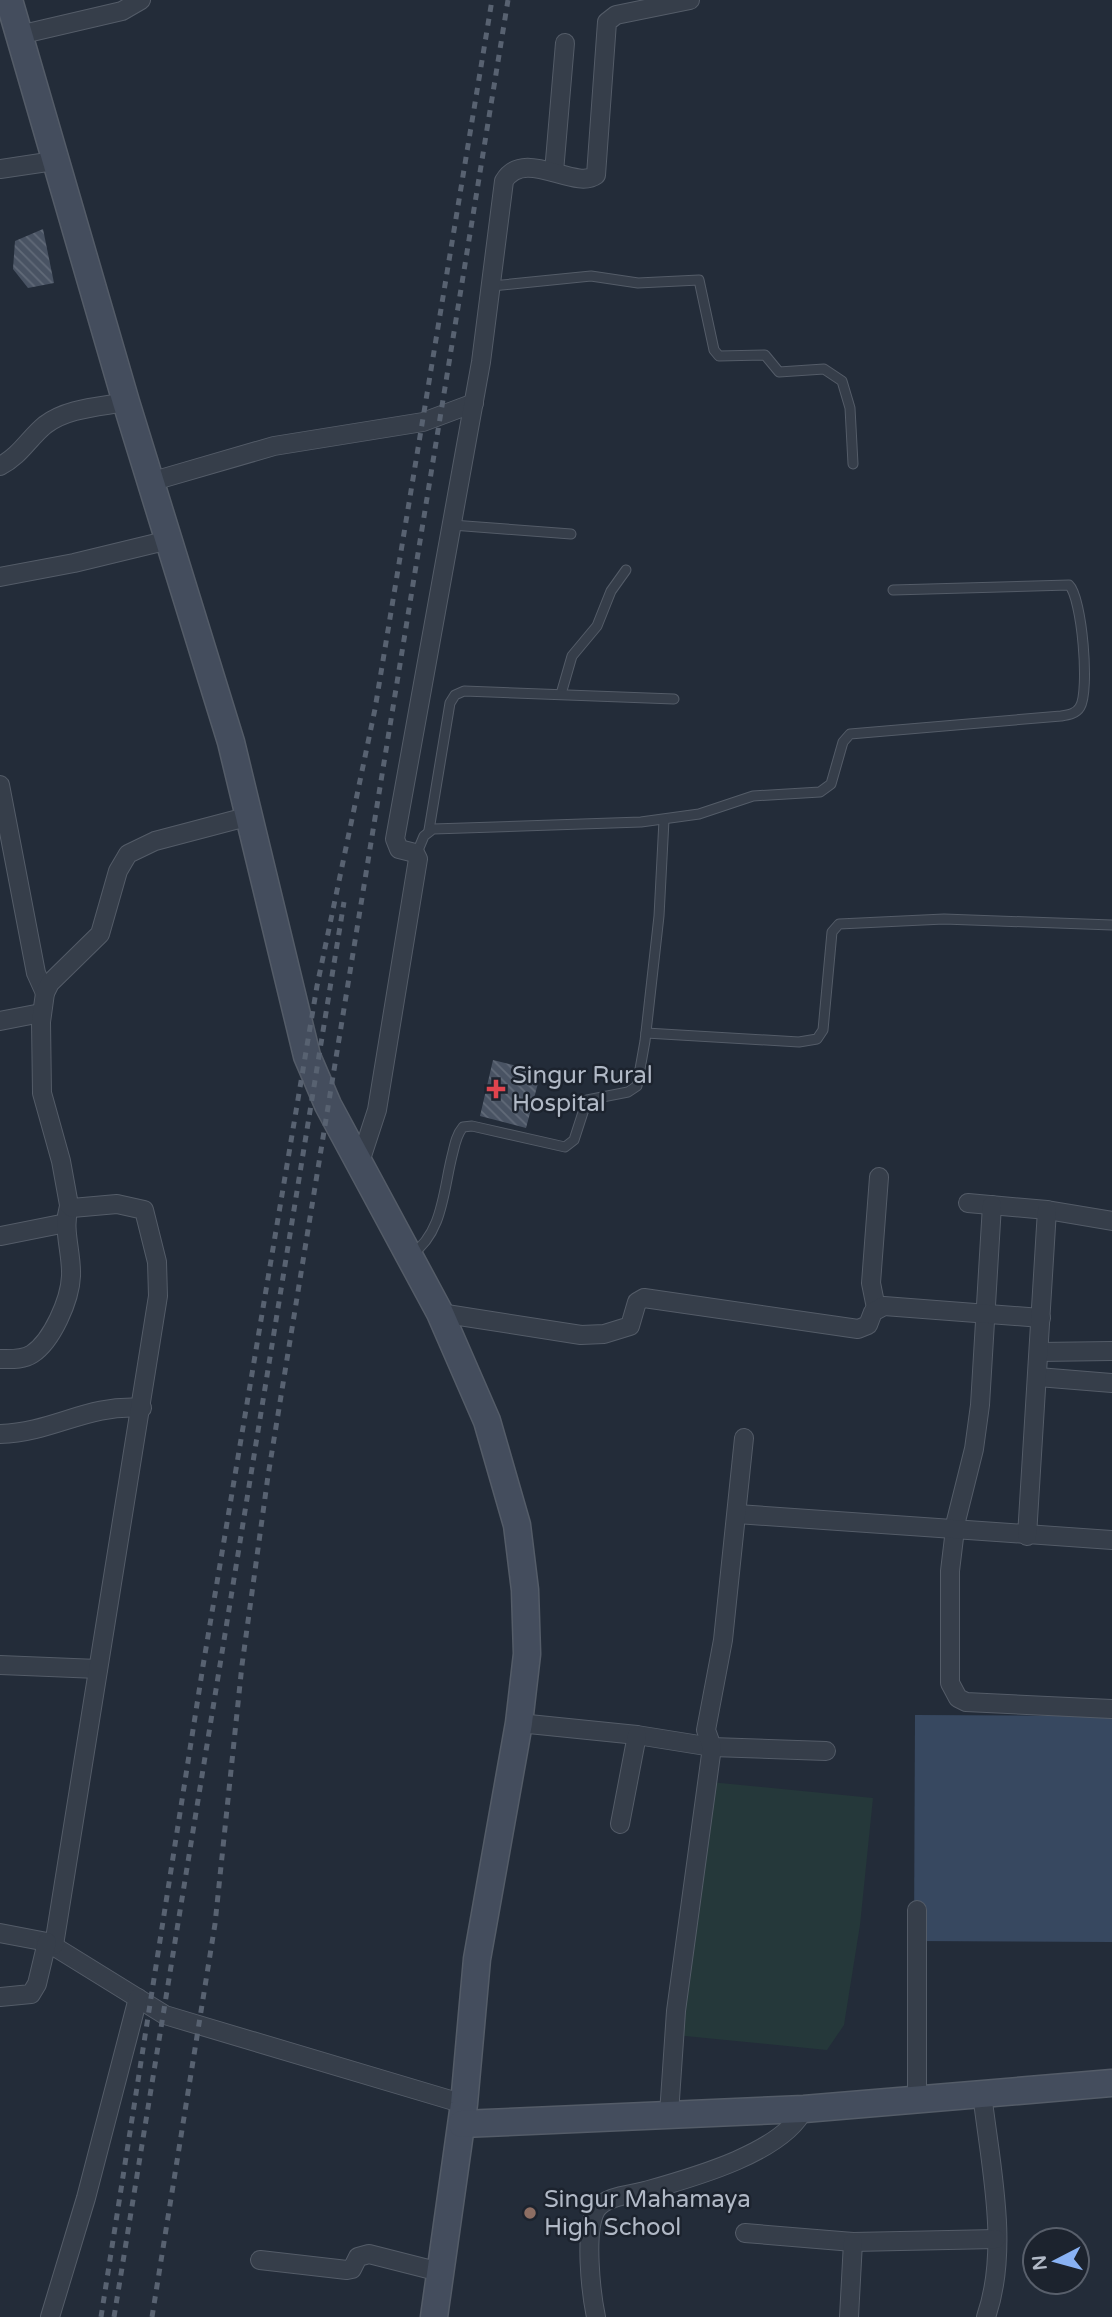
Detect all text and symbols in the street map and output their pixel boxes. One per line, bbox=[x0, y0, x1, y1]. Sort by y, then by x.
place label: Singur Rural Hospital bbox=[512, 1061, 653, 1118]
marker: Singur Rural Hospital bbox=[486, 1079, 506, 1099]
place label: Singur Mahamaya High School bbox=[544, 2185, 751, 2242]
marker: Singur Mahamaya High School bbox=[522, 2205, 538, 2221]
north arrow bbox=[1021, 2226, 1091, 2296]
text: N bbox=[1028, 2254, 1052, 2271]

